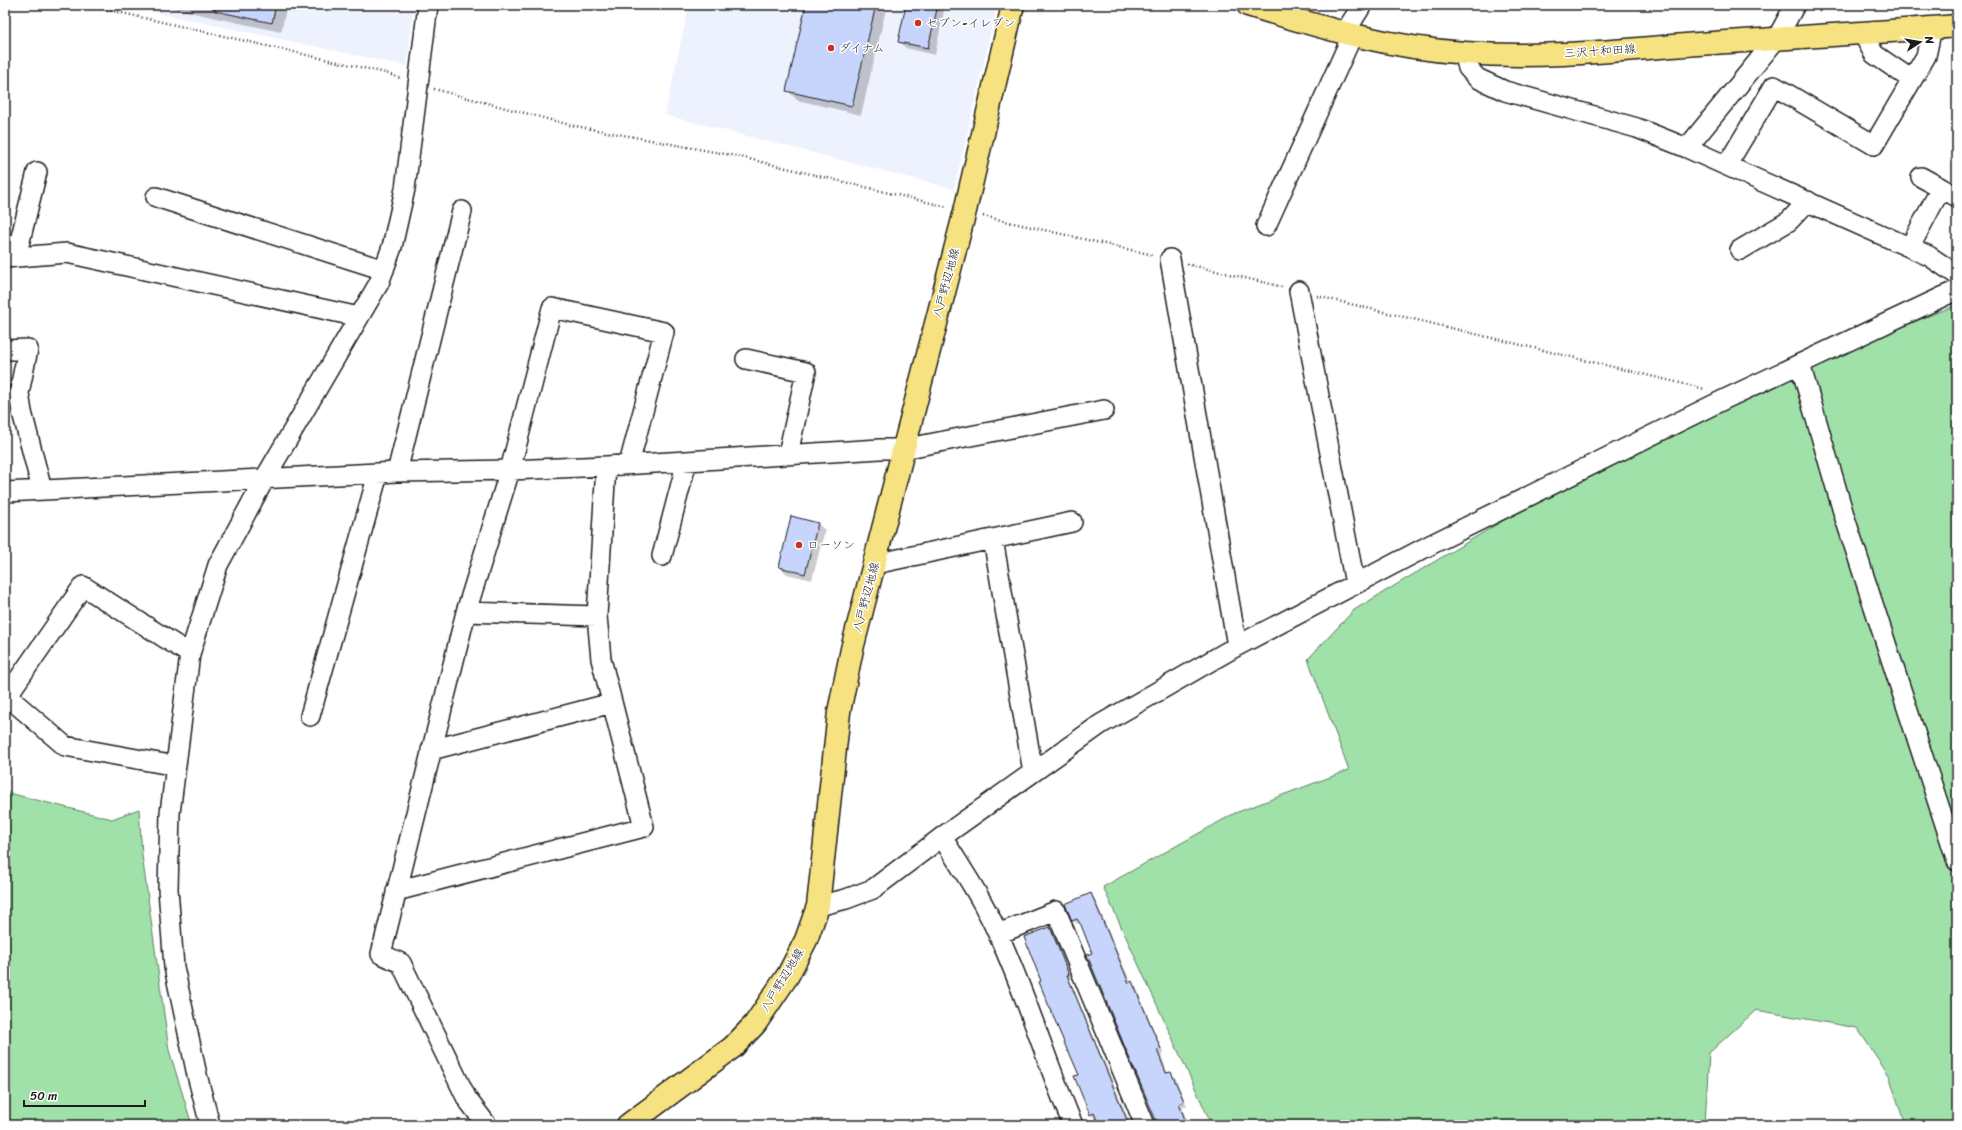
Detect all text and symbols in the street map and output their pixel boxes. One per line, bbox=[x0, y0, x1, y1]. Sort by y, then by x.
place label: セブン-イレブン bbox=[926, 12, 1016, 34]
marker: セブン-イレブン bbox=[913, 18, 923, 28]
north arrow bbox=[1900, 22, 1940, 62]
text: N bbox=[1919, 33, 1939, 46]
place label: ダイナム bbox=[839, 37, 885, 59]
street label: 三沢十和田線 bbox=[1563, 38, 1637, 64]
marker: ダイナム bbox=[826, 43, 836, 53]
street label: 八戸野辺地線 bbox=[926, 245, 966, 321]
place label: ローソン bbox=[807, 534, 855, 556]
marker: ローソン bbox=[794, 540, 804, 550]
street label: 八戸野辺地線 bbox=[846, 559, 886, 635]
street label: 八戸野辺地線 bbox=[754, 943, 810, 1017]
scale bar bbox=[24, 1082, 145, 1108]
text: 50 m bbox=[30, 1085, 57, 1107]

